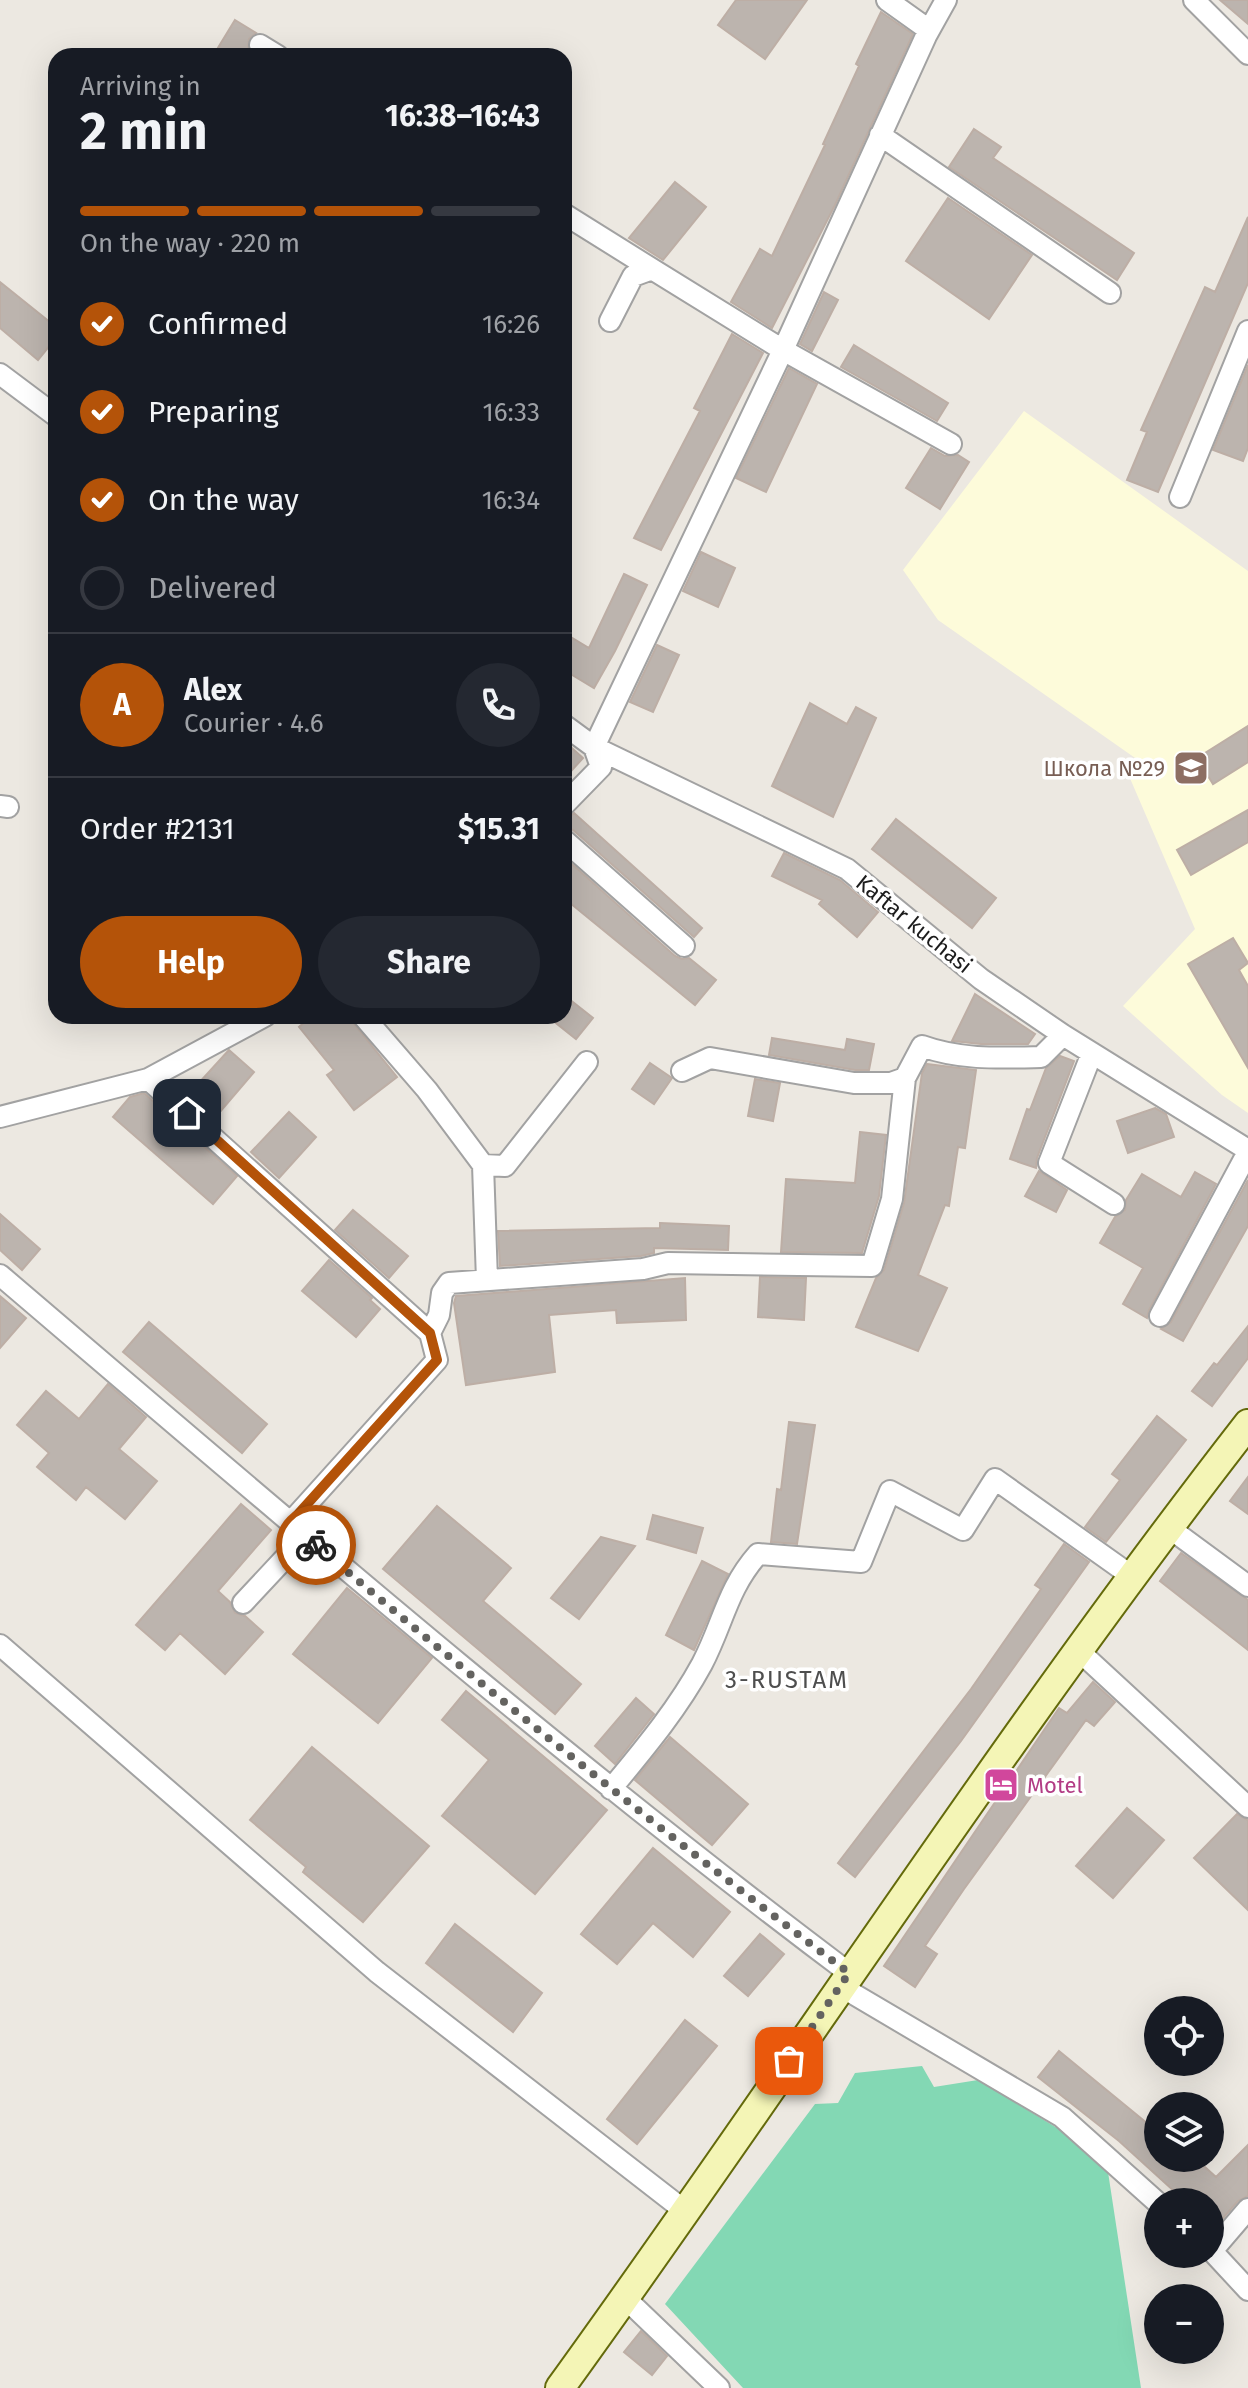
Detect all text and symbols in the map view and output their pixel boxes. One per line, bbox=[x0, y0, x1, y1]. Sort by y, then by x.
text: Arriving in bbox=[80, 71, 201, 102]
text: 16:38–16:43 bbox=[385, 98, 540, 134]
text: 2 min bbox=[80, 100, 208, 163]
text: On the way · 220 m bbox=[80, 228, 300, 259]
icon: check bbox=[80, 302, 124, 346]
text: Confirmed bbox=[148, 306, 288, 342]
text: 16:26 bbox=[482, 309, 540, 340]
icon: check bbox=[80, 390, 124, 434]
text: Preparing bbox=[148, 394, 279, 430]
text: 16:33 bbox=[482, 397, 540, 428]
icon: check bbox=[80, 478, 124, 522]
text: On the way bbox=[148, 482, 299, 518]
text: 16:34 bbox=[482, 485, 540, 516]
text: Delivered bbox=[148, 570, 277, 606]
button: phone bbox=[456, 663, 540, 747]
text: Alex bbox=[184, 672, 242, 708]
text: A bbox=[113, 687, 131, 723]
text: Courier · 4.6 bbox=[184, 708, 324, 739]
school or university icon: Школа №29 bbox=[1172, 749, 1210, 787]
place label: Школа №29 bbox=[1043, 755, 1165, 782]
text: Order #2131 bbox=[80, 811, 235, 847]
text: $15.31 bbox=[458, 811, 540, 847]
street label: Kaftar kuchasi bbox=[850, 869, 978, 979]
button: Help bbox=[80, 916, 302, 1008]
button: Share bbox=[318, 916, 540, 1008]
pin bbox=[153, 1079, 221, 1147]
icon: home bbox=[165, 1091, 209, 1135]
courier bbox=[276, 1505, 356, 1585]
icon: bike bbox=[294, 1523, 338, 1567]
district label: 3-RUSTAM bbox=[725, 1666, 849, 1694]
hotel icon: Motel bbox=[982, 1766, 1020, 1804]
place label: Motel bbox=[1027, 1772, 1083, 1799]
map controls bbox=[1144, 1996, 1224, 2364]
button: locate bbox=[1144, 1996, 1224, 2076]
pin bbox=[755, 2027, 823, 2095]
icon: bag bbox=[767, 2039, 811, 2083]
button: layers bbox=[1144, 2092, 1224, 2172]
button: + bbox=[1144, 2188, 1224, 2268]
button: − bbox=[1144, 2284, 1224, 2364]

